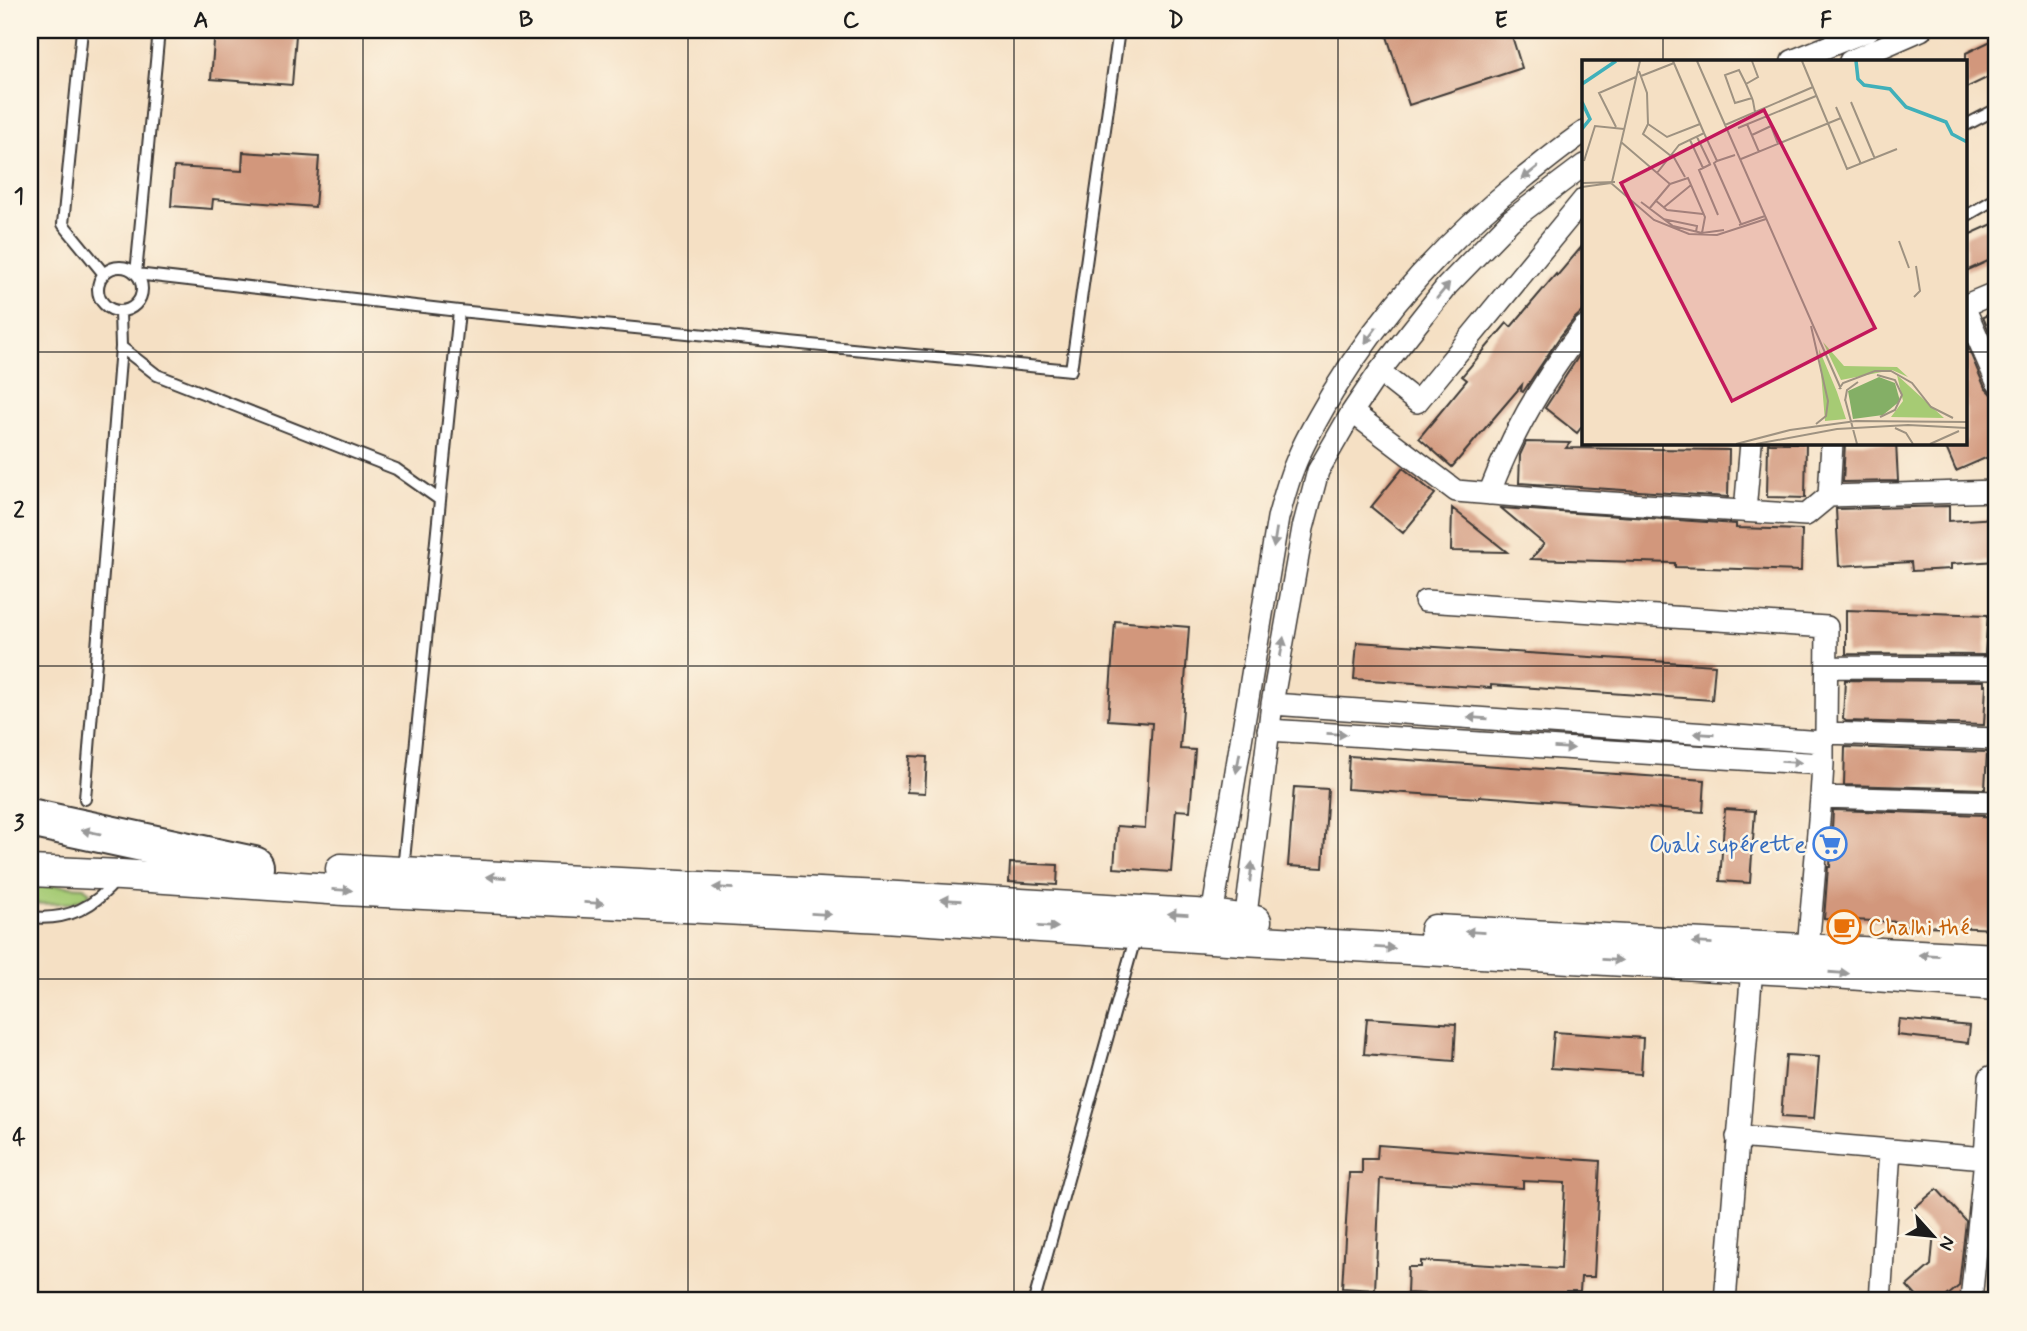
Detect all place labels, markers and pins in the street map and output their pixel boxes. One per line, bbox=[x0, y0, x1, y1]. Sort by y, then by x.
supermarket icon: Ouali supérette bbox=[1811, 825, 1849, 863]
place label: Ouali supérette bbox=[1649, 830, 1806, 861]
cafe icon: Chalhi thé bbox=[1825, 908, 1863, 946]
place label: Chalhi thé bbox=[1868, 913, 1970, 944]

